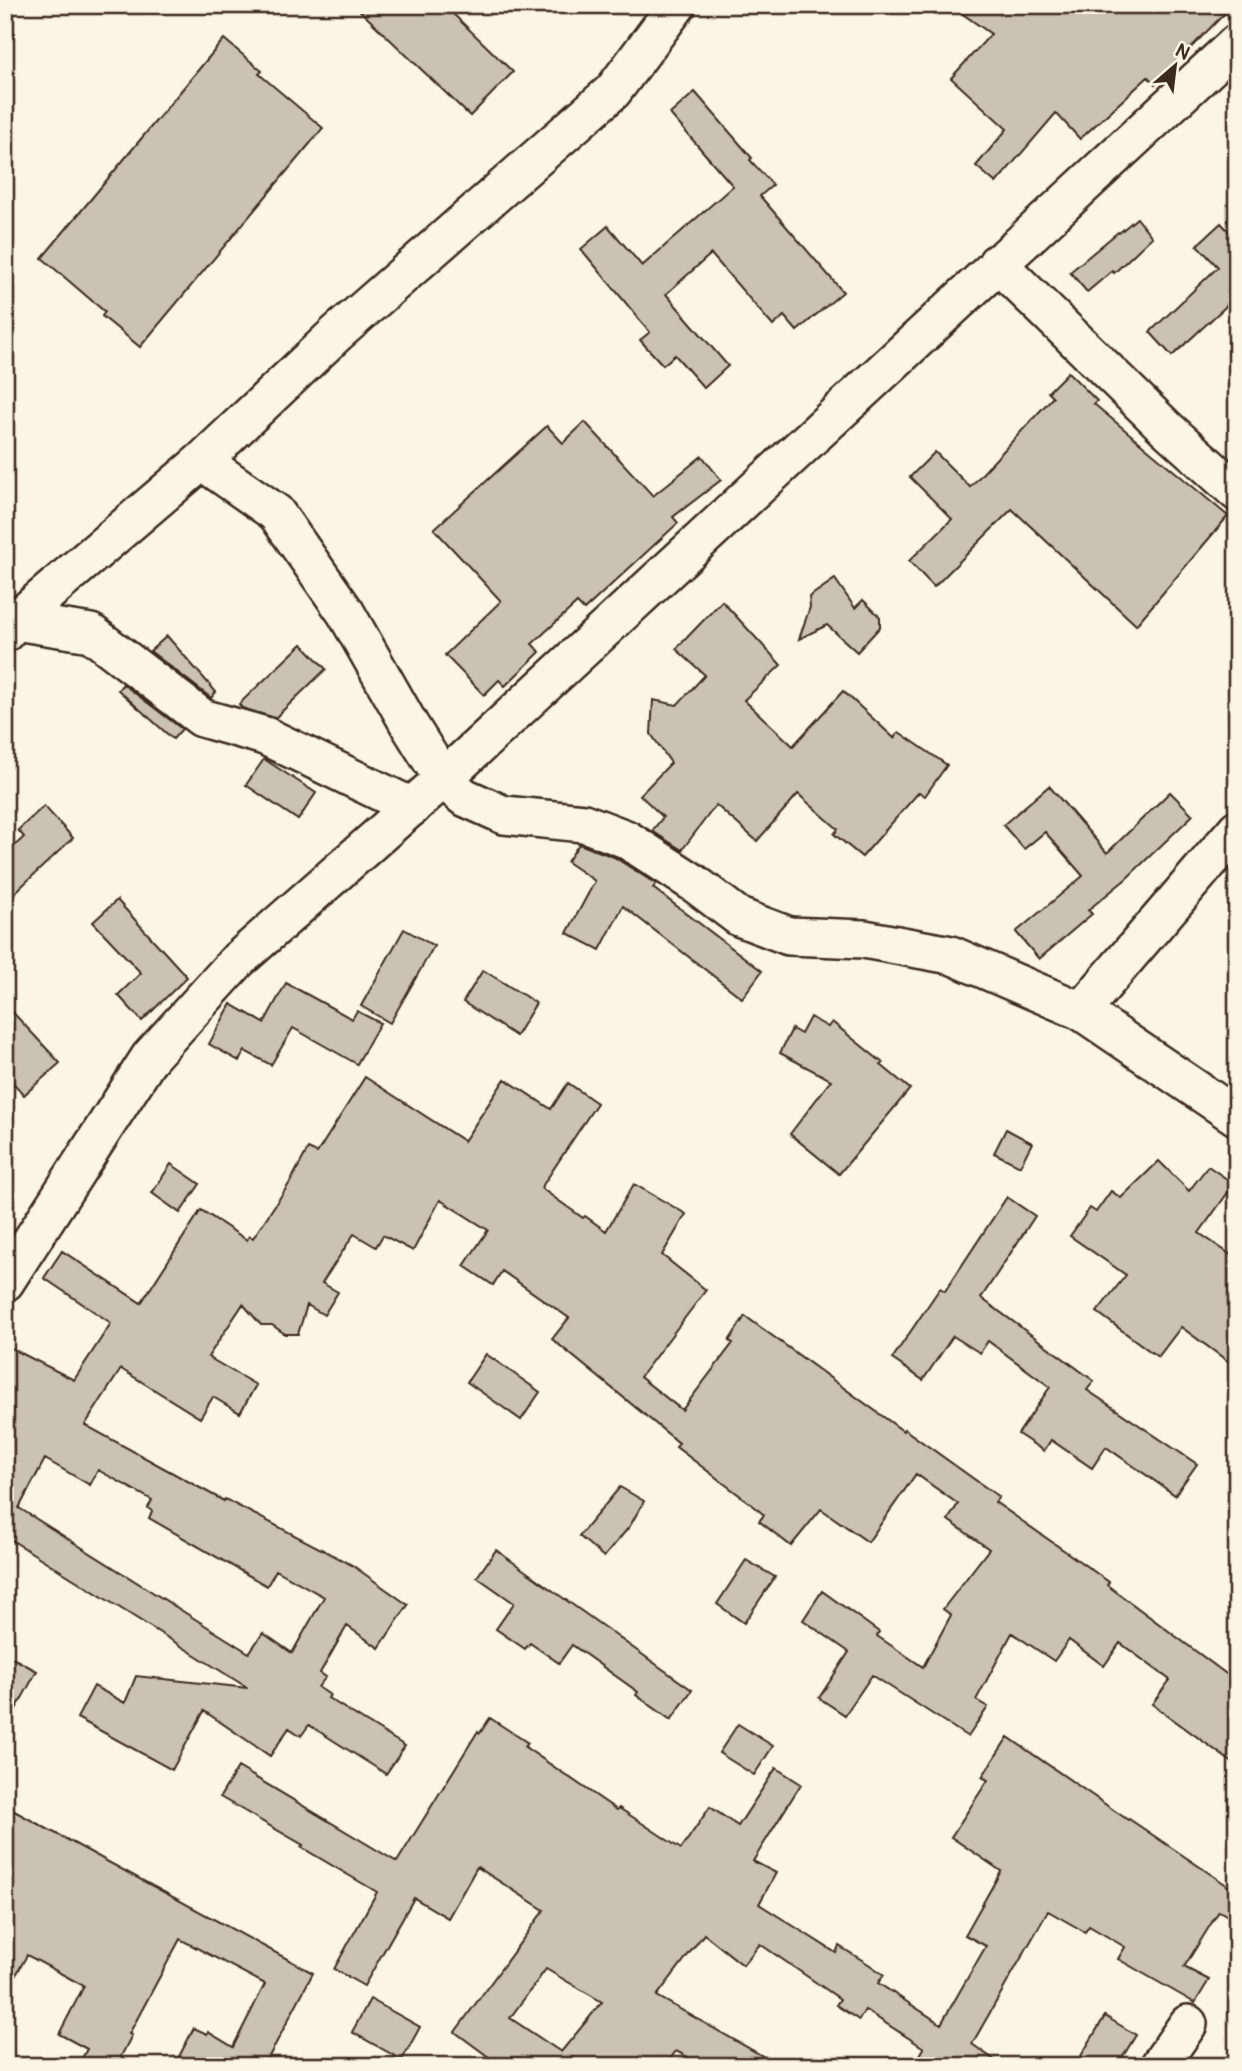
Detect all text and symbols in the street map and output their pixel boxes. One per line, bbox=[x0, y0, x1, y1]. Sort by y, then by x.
north arrow bbox=[1140, 32, 1210, 102]
text: N bbox=[1171, 38, 1194, 66]

